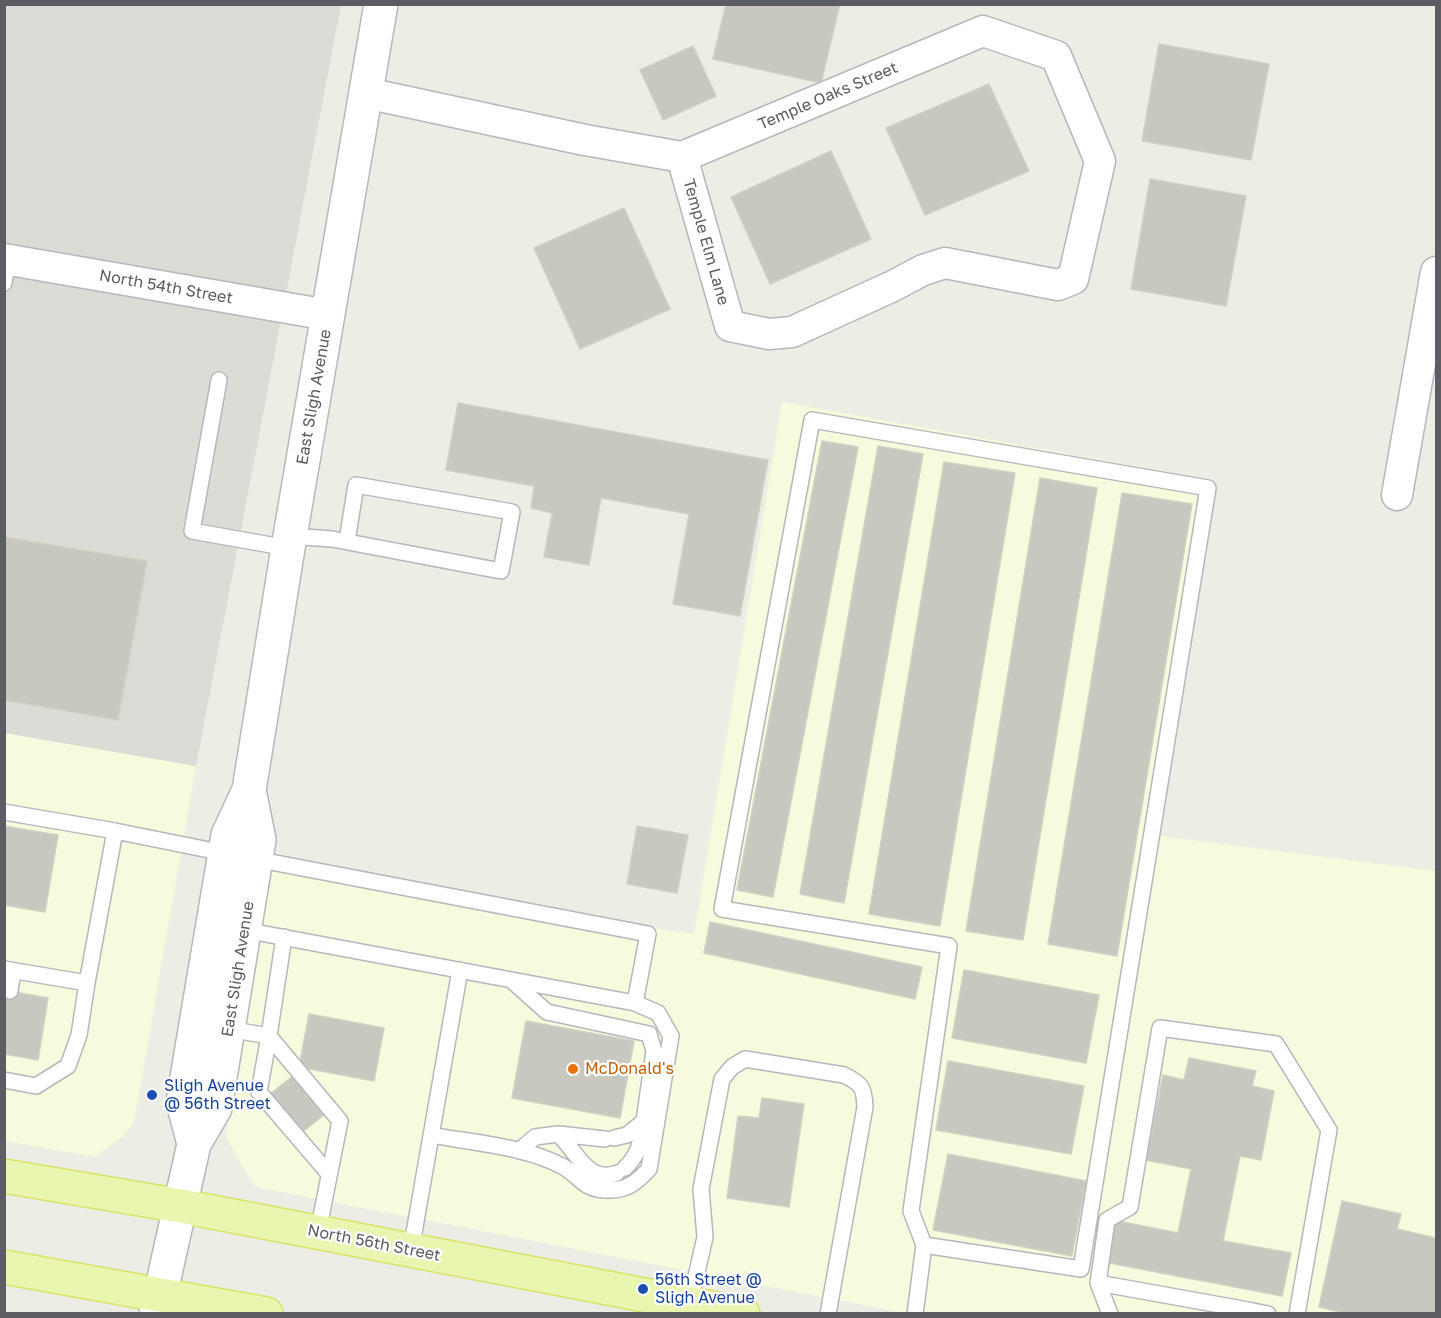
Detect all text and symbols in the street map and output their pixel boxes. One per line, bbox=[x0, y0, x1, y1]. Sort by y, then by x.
street label: Temple Oaks Street bbox=[755, 58, 901, 134]
street label: Temple Elm Lane bbox=[679, 177, 733, 307]
street label: North 54th Street bbox=[98, 266, 234, 308]
street label: East Sligh Avenue bbox=[293, 328, 335, 466]
street label: East Sligh Avenue bbox=[218, 900, 258, 1038]
place label: McDonald's bbox=[585, 1059, 674, 1079]
marker: McDonald's bbox=[566, 1062, 580, 1076]
place label: Sligh Avenue @ 56th Street bbox=[164, 1076, 271, 1114]
marker: Sligh Avenue @ 56th Street bbox=[145, 1088, 159, 1102]
street label: North 56th Street bbox=[306, 1221, 442, 1265]
place label: 56th Street @ Sligh Avenue bbox=[655, 1270, 762, 1308]
marker: 56th Street @ Sligh Avenue bbox=[636, 1282, 650, 1296]

